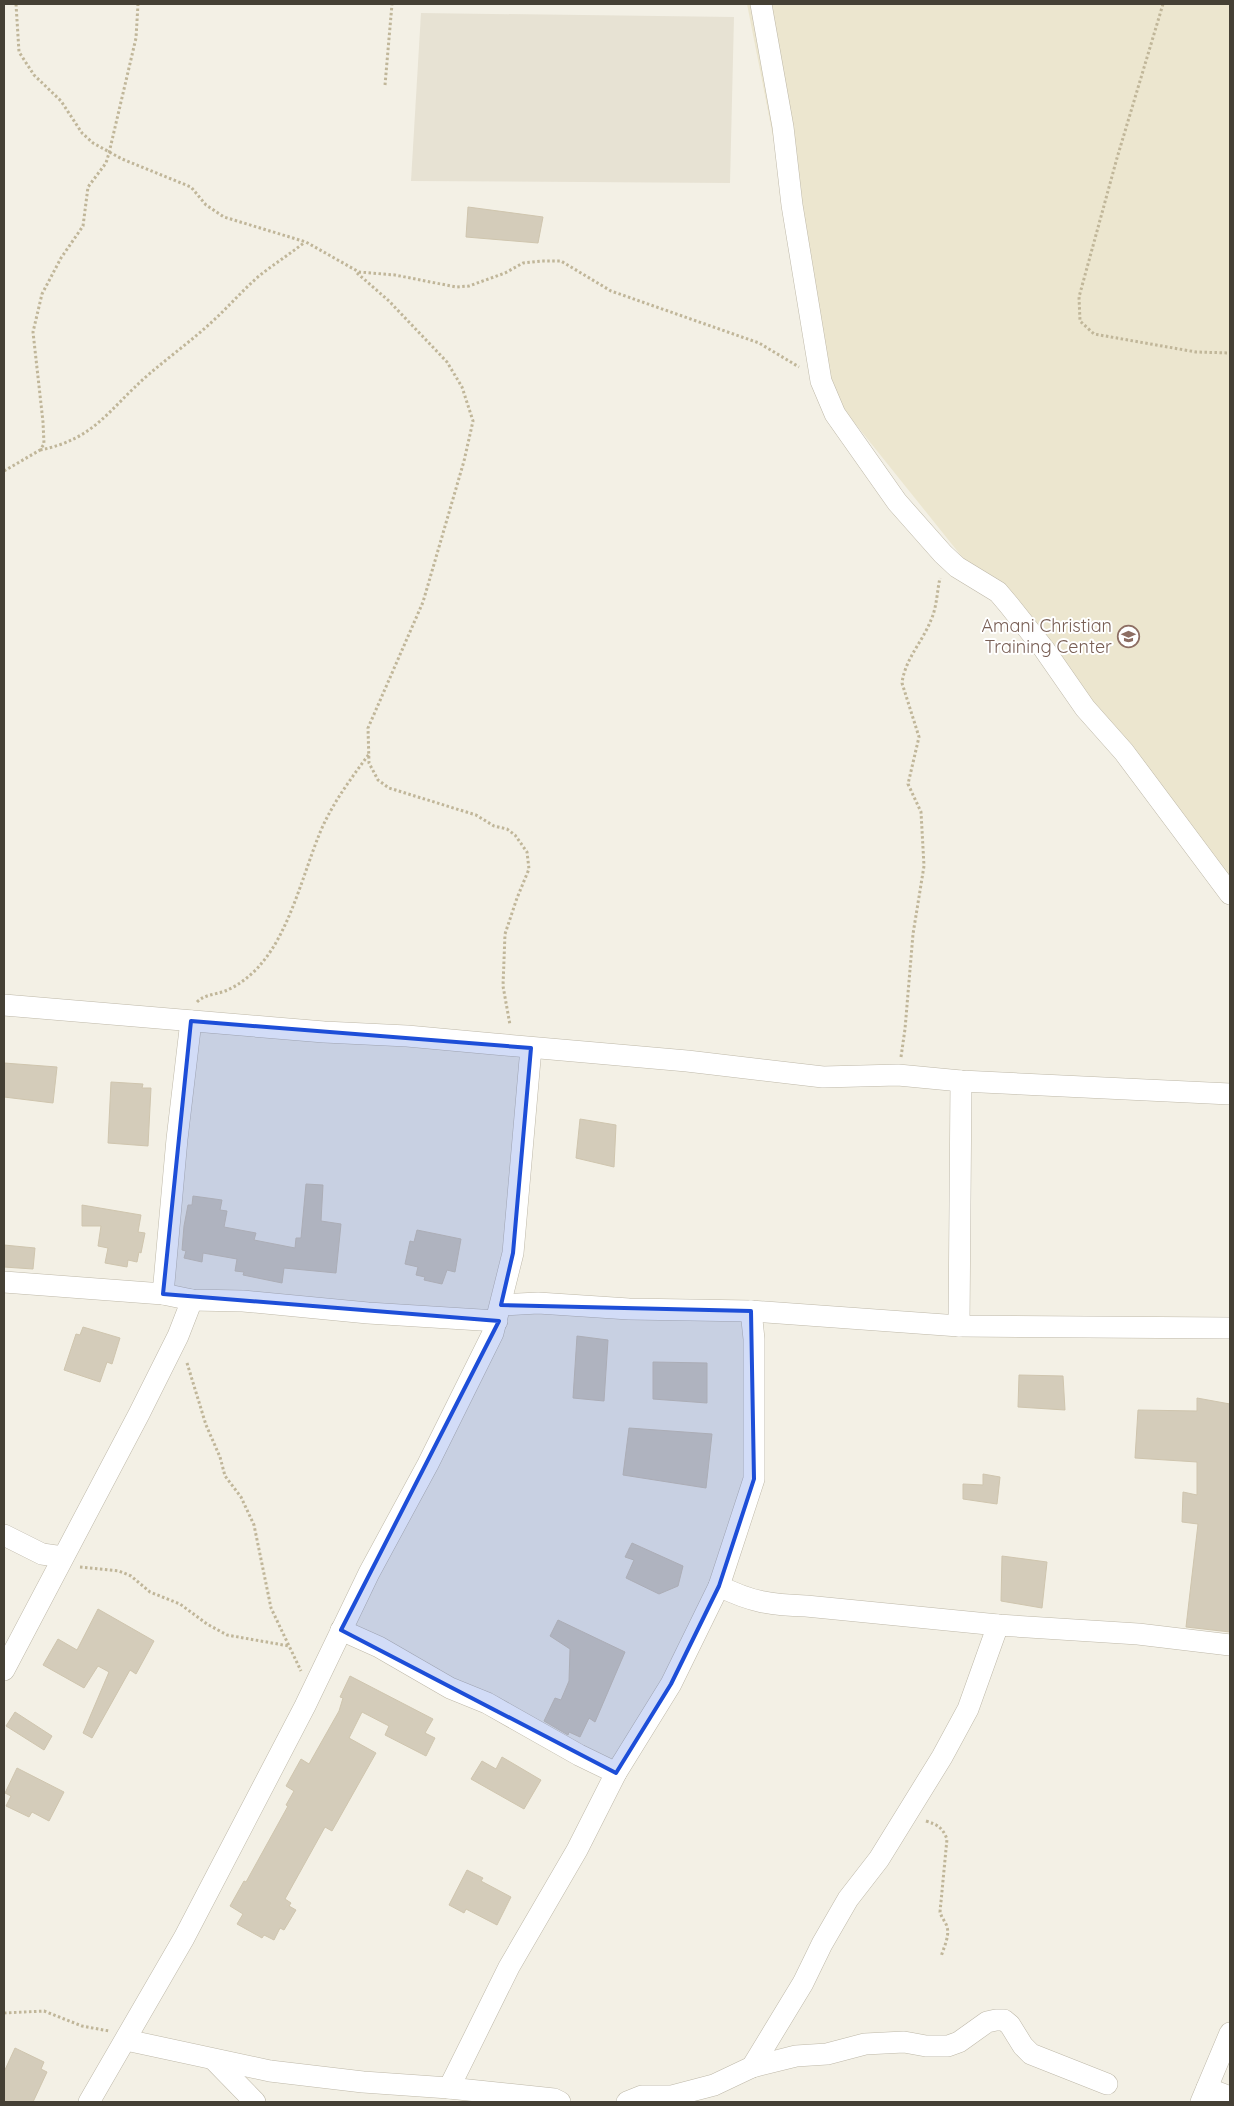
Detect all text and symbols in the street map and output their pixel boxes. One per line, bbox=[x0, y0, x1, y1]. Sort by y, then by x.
place label: Amani Christian Training Center bbox=[981, 614, 1112, 658]
school or university icon: Amani Christian Training Center bbox=[1116, 624, 1140, 648]

